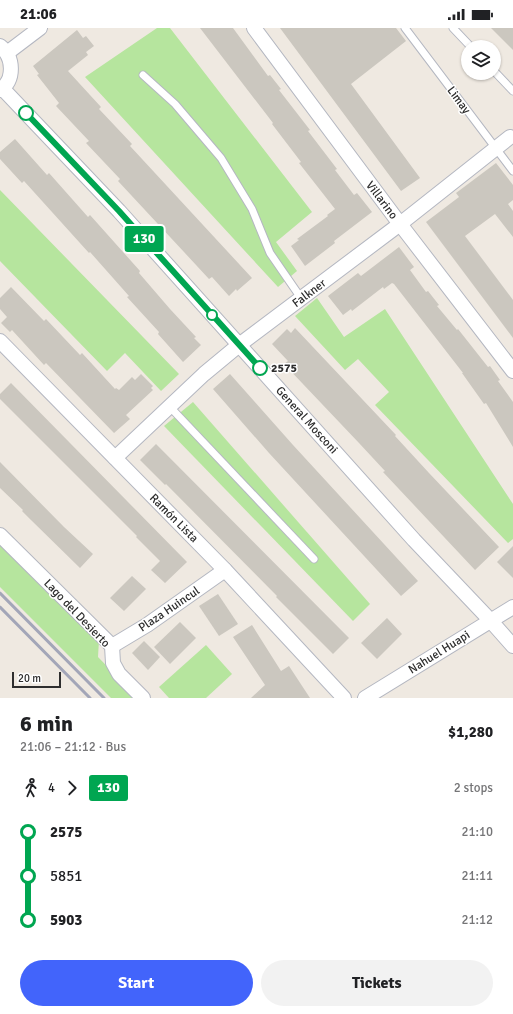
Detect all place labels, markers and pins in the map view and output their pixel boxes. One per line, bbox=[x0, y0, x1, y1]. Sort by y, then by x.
unlabelled marker bbox=[18, 105, 34, 121]
unlabelled marker bbox=[206, 309, 218, 321]
marker: 2575 bbox=[252, 360, 268, 376]
place label: 2575 bbox=[271, 361, 297, 376]

